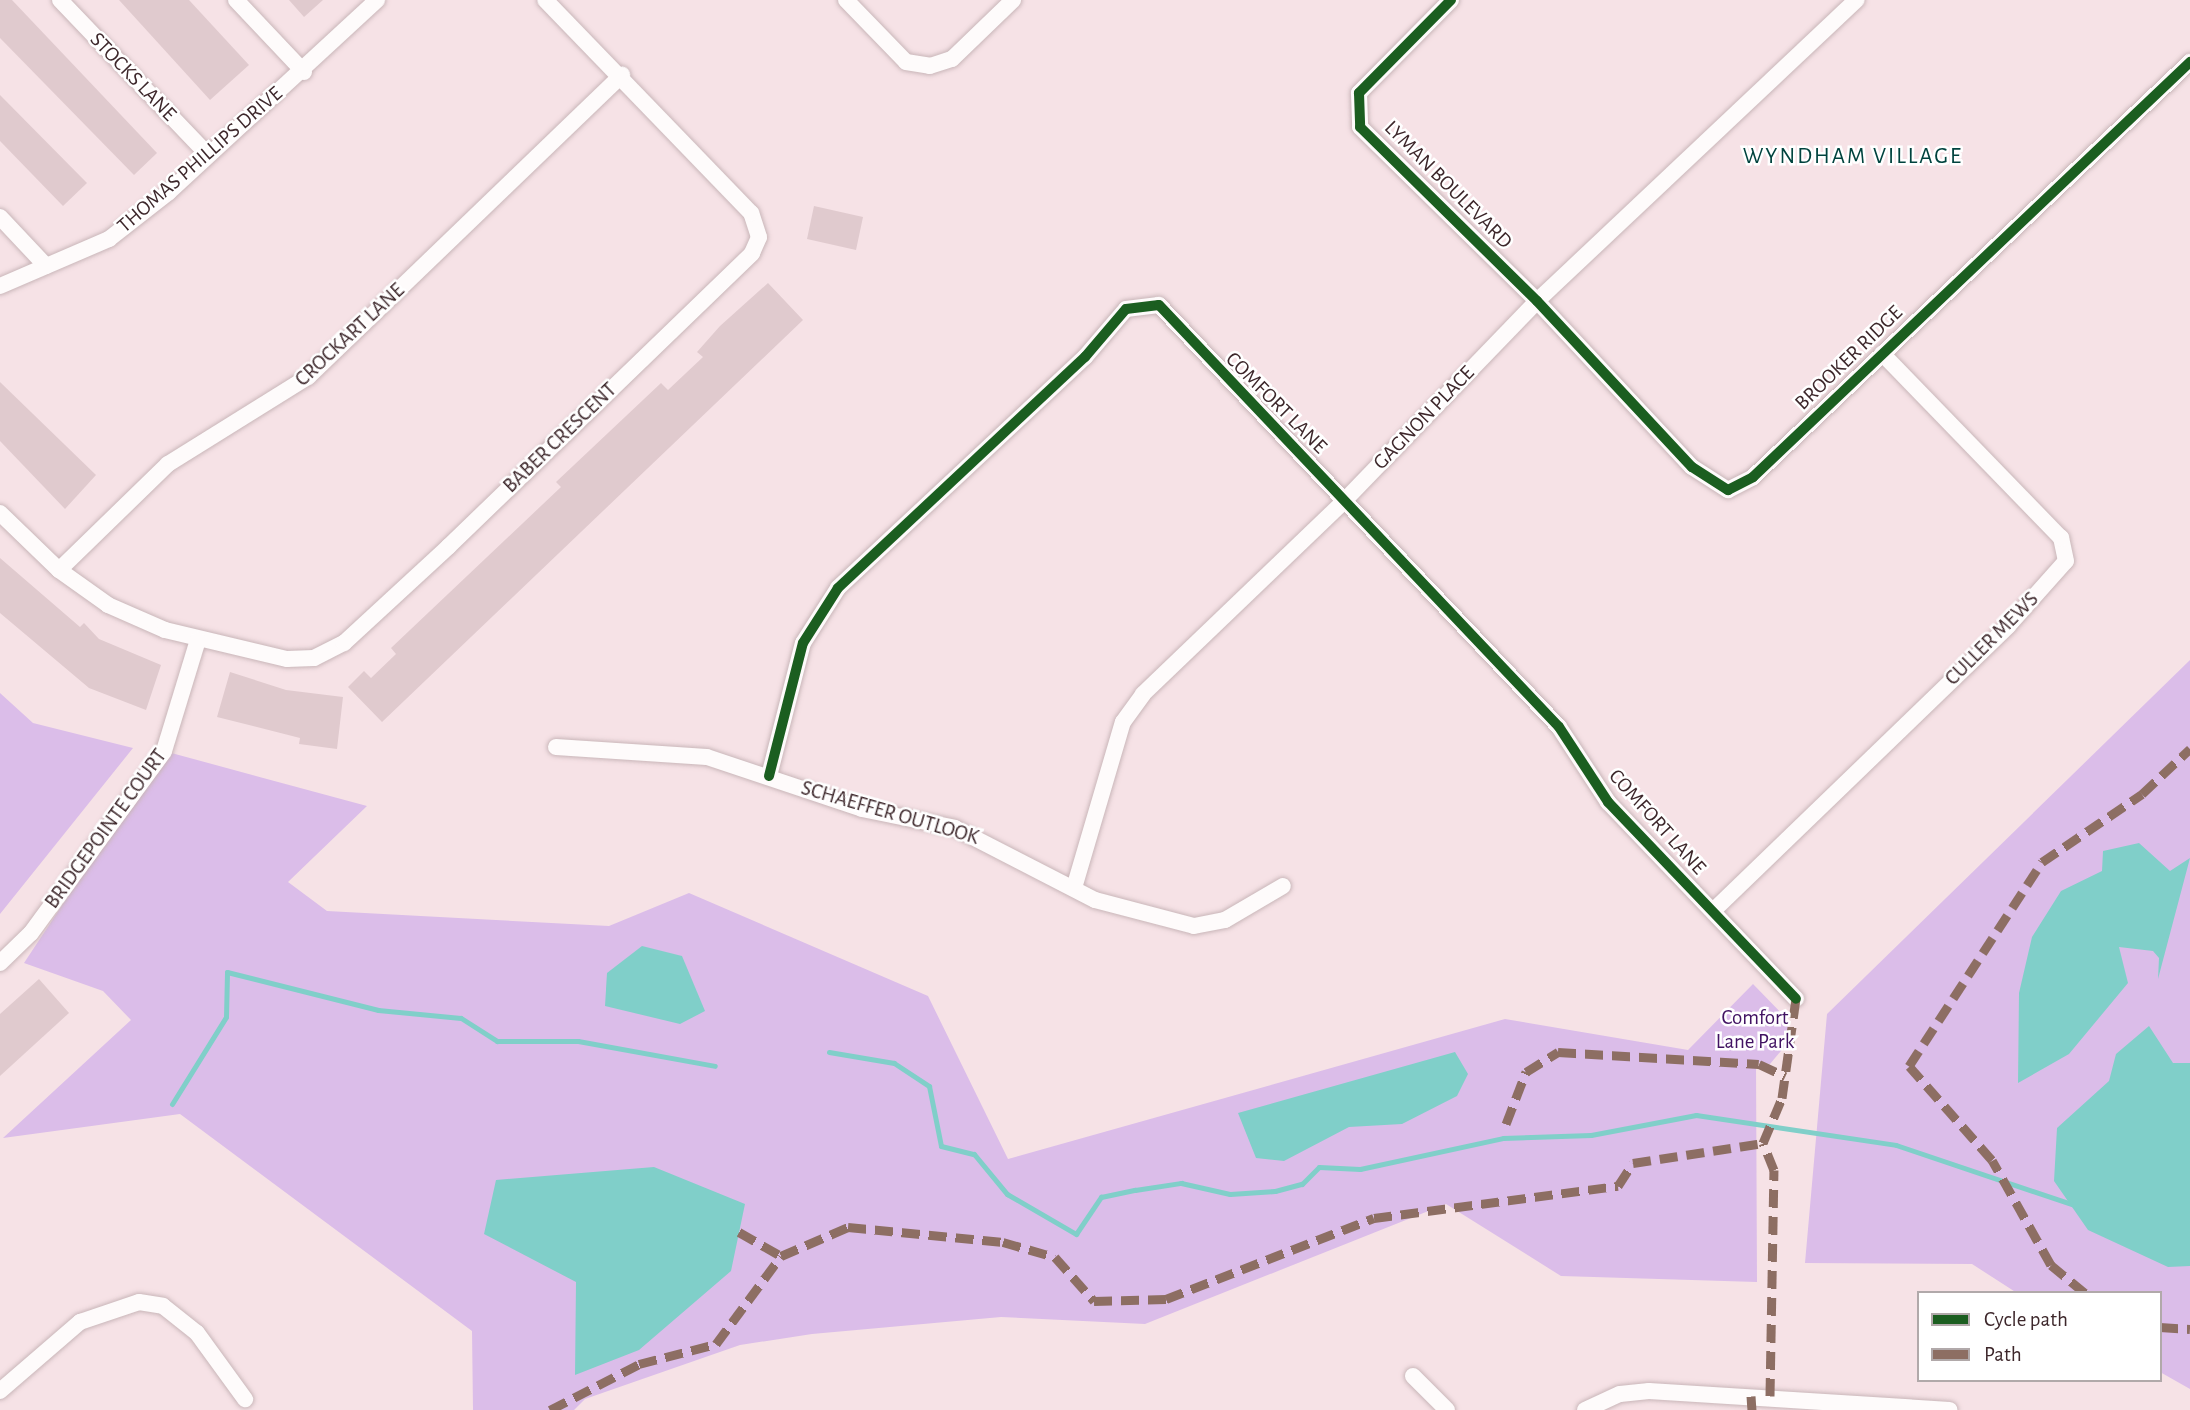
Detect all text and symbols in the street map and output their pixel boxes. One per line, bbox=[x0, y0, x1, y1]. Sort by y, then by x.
street label: STOCKS LANE bbox=[85, 27, 181, 127]
street label: THOMAS PHILLIPS DRIVE bbox=[112, 81, 288, 239]
street label: LYMAN BOULEVARD bbox=[1379, 116, 1517, 254]
district label: WYNDHAM VILLAGE bbox=[1745, 143, 1961, 171]
street label: CROCKART LANE bbox=[290, 278, 410, 392]
street label: BROOKER RIDGE bbox=[1790, 300, 1908, 416]
street label: COMFORT LANE bbox=[1220, 347, 1332, 459]
street label: GAGNON PLACE bbox=[1368, 361, 1480, 475]
street label: BABER CRESCENT bbox=[498, 378, 622, 498]
street label: CULLER MEWS bbox=[1940, 587, 2044, 691]
street label: BRIDGEPOINTE COURT bbox=[40, 744, 172, 914]
street label: COMFORT LANE bbox=[1603, 764, 1711, 880]
street label: SCHAEFFER OUTLOOK bbox=[798, 776, 982, 850]
park label: Comfort Lane Park bbox=[1716, 1005, 1794, 1055]
legend bbox=[1917, 1291, 2162, 1382]
text: Cycle path bbox=[1984, 1309, 2068, 1330]
text: Path bbox=[1984, 1344, 2022, 1365]

